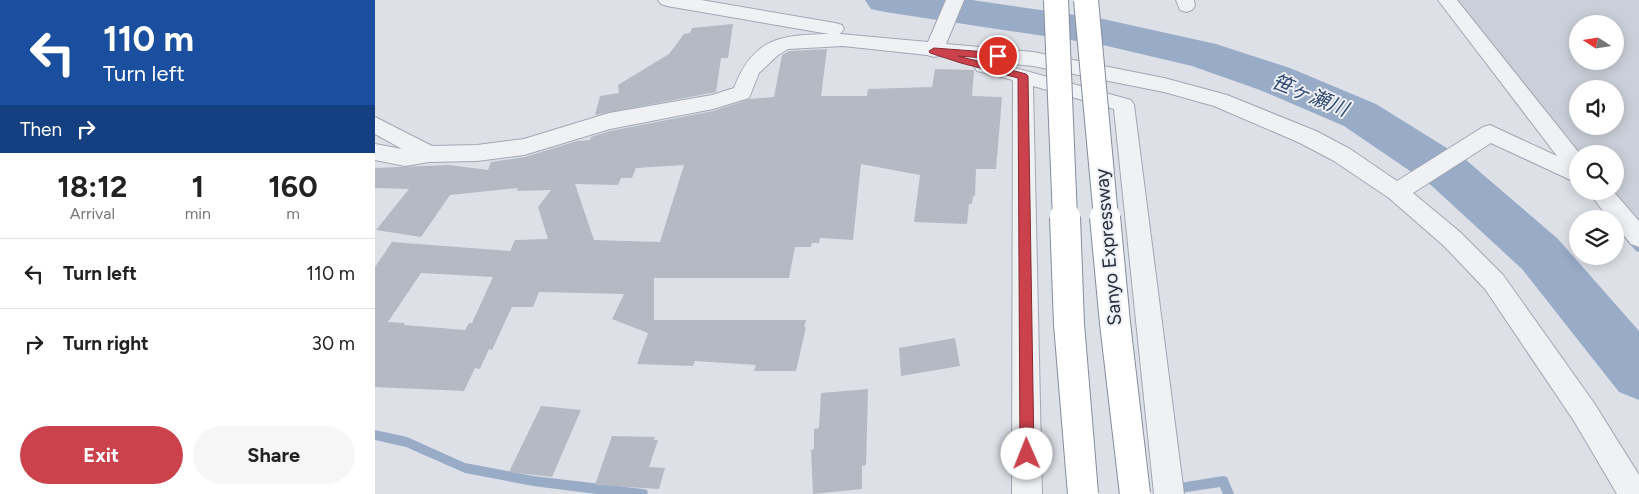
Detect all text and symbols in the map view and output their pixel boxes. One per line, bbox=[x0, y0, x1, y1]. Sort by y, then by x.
north arrow bbox=[1569, 15, 1624, 70]
map controls bbox=[1569, 15, 1624, 265]
text: 110 m bbox=[103, 18, 194, 60]
icon: left bbox=[20, 20, 85, 85]
pin bbox=[977, 35, 1019, 77]
icon: arrive bbox=[984, 42, 1012, 70]
text: Turn left bbox=[103, 60, 185, 87]
water label: 笹ヶ瀬川 bbox=[1268, 69, 1353, 122]
button: sound bbox=[1569, 80, 1624, 135]
icon: right bbox=[72, 115, 100, 143]
text: Then bbox=[20, 118, 62, 141]
button: search bbox=[1569, 145, 1624, 200]
text: 18:12 bbox=[57, 168, 127, 205]
text: 1 bbox=[191, 168, 204, 205]
text: 160 bbox=[268, 168, 318, 205]
street label: Sanyo Expressway bbox=[1090, 168, 1126, 326]
text: Arrival bbox=[70, 204, 115, 223]
text: min bbox=[185, 204, 211, 223]
text: m bbox=[286, 204, 300, 223]
button: layers bbox=[1569, 210, 1624, 265]
icon: left bbox=[20, 260, 48, 288]
text: Turn left bbox=[63, 262, 137, 285]
text: 110 m bbox=[306, 262, 355, 285]
icon: right bbox=[20, 330, 48, 358]
text: Turn right bbox=[63, 332, 149, 355]
text: 30 m bbox=[312, 332, 355, 355]
button: Exit bbox=[20, 426, 183, 484]
button: Share bbox=[193, 426, 355, 484]
position arrow bbox=[1000, 427, 1052, 479]

